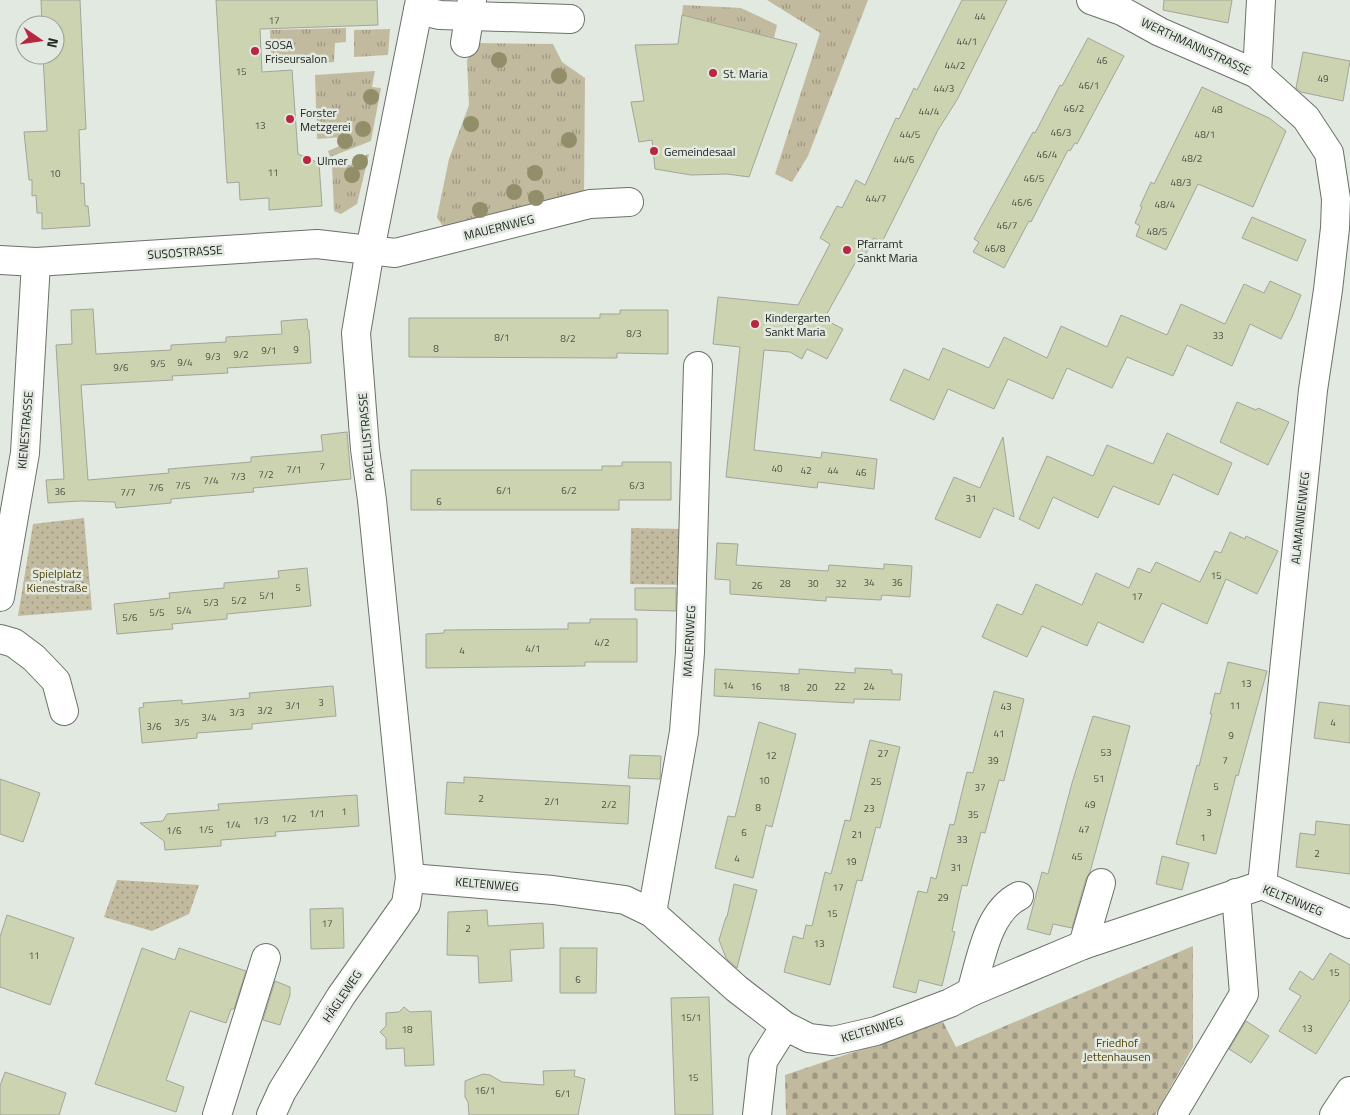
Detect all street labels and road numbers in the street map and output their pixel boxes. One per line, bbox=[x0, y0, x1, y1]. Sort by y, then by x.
street label: WERTHMANNSTRASSE bbox=[1138, 12, 1254, 80]
street label: MAUERNWEG bbox=[462, 209, 536, 245]
street label: SUSOSTRASSE bbox=[147, 240, 224, 264]
street label: KIENESTRASSE bbox=[12, 390, 38, 470]
street label: PACELLISTRASSE bbox=[353, 392, 379, 482]
street label: ALAMANNENWEG bbox=[1286, 471, 1314, 565]
street label: MAUERNWEG bbox=[678, 605, 700, 677]
street label: KELTENWEG bbox=[454, 872, 520, 896]
street label: KELTENWEG bbox=[1260, 879, 1326, 921]
street label: HÄGLEWEG bbox=[318, 966, 366, 1026]
street label: KELTENWEG bbox=[839, 1011, 905, 1047]

